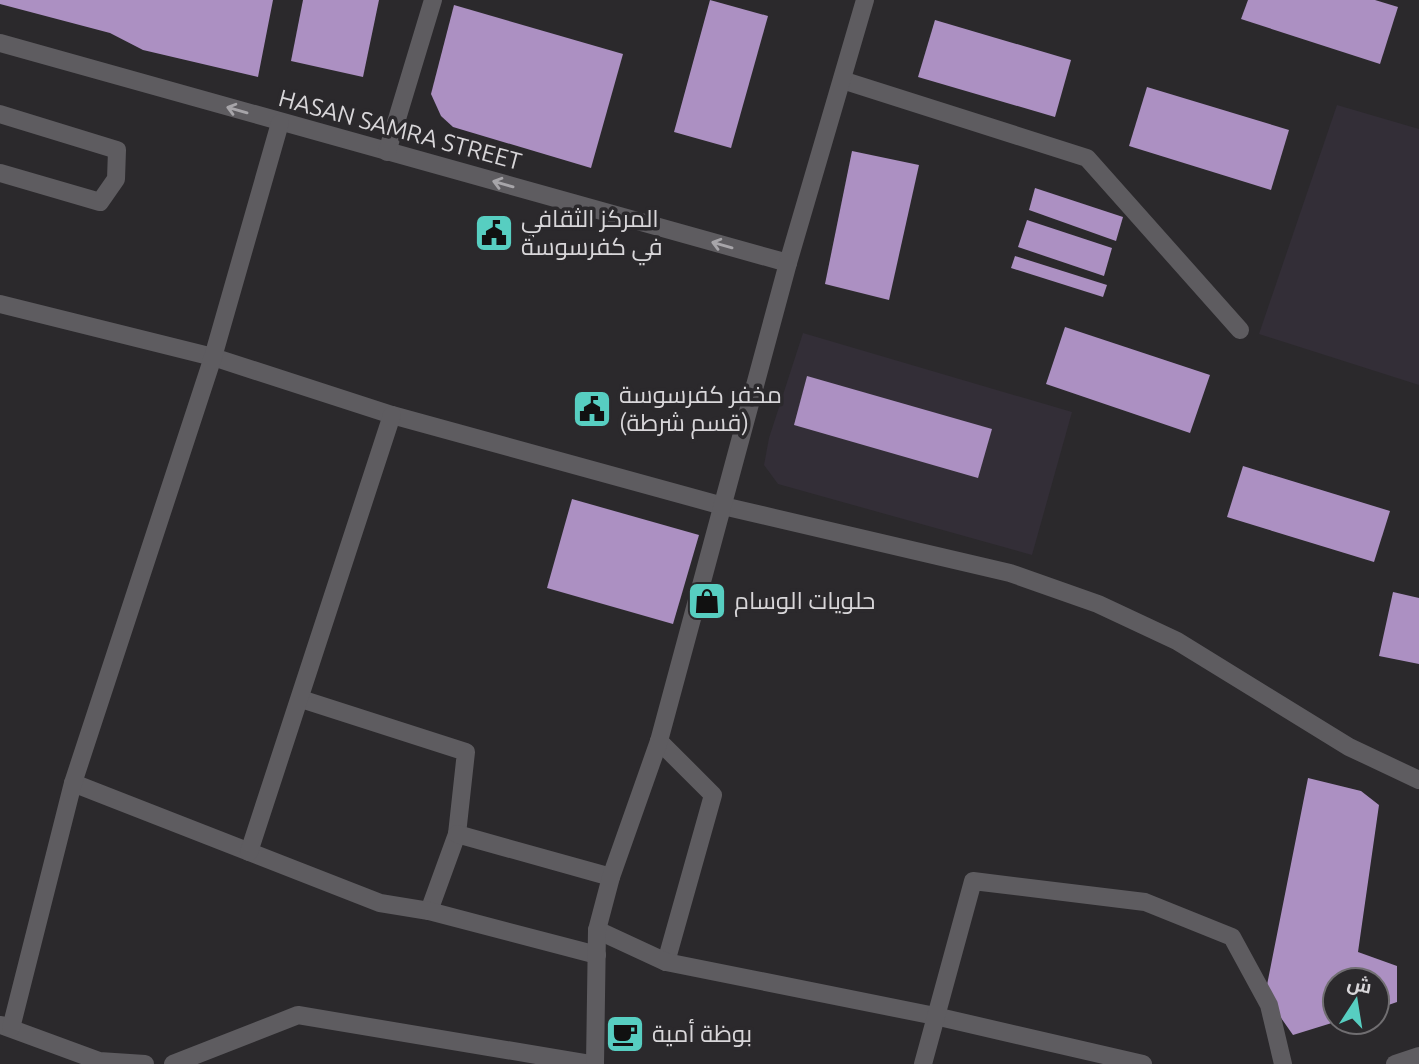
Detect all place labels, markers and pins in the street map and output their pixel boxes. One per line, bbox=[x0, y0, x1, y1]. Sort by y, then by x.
place label: المركز الثقافي في كفرسوسة bbox=[521, 205, 662, 266]
public building icon: المركز الثقافي في كفرسوسة bbox=[473, 212, 515, 254]
place label: مخفر كفرسوسة (قسم شرطة) bbox=[619, 381, 782, 439]
public building icon: مخفر كفرسوسة (قسم شرطة) bbox=[571, 388, 613, 430]
shop icon: حلويات الوسام bbox=[686, 580, 728, 622]
place label: حلويات الوسام bbox=[734, 587, 875, 617]
cafe icon: بوظة أمية bbox=[604, 1013, 646, 1055]
place label: بوظة أمية bbox=[652, 1018, 752, 1047]

